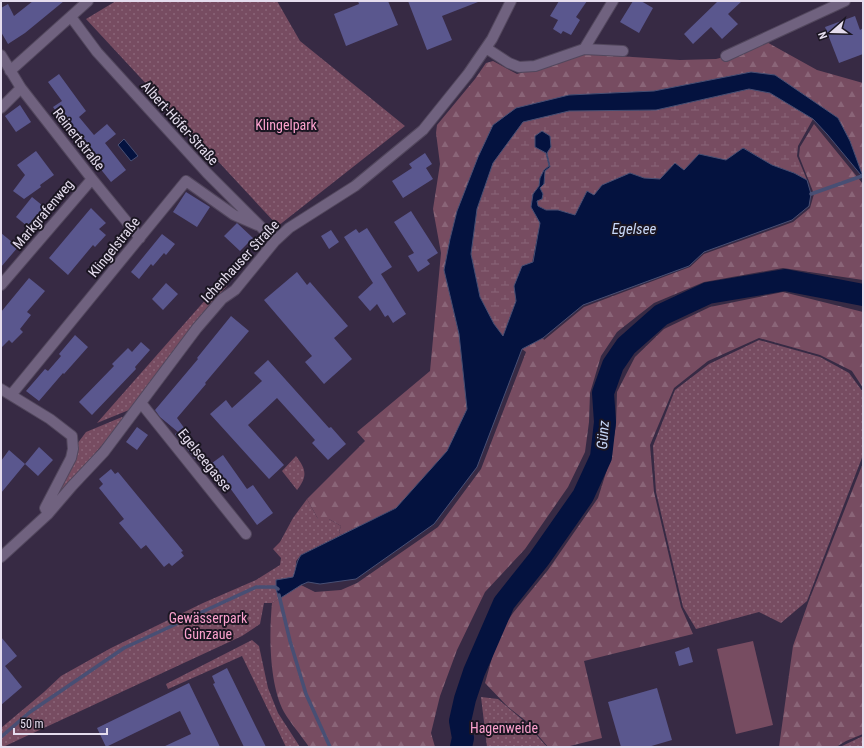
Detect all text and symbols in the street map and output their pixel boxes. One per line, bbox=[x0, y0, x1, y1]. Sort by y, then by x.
north arrow bbox=[812, 12, 852, 52]
text: N bbox=[816, 30, 830, 41]
street label: Albert-Höfer-Straße bbox=[138, 78, 222, 169]
street label: Reinertstraße bbox=[50, 105, 108, 174]
park label: Klingelpark bbox=[255, 117, 318, 133]
street label: Markgrafenweg bbox=[9, 176, 77, 252]
street label: Klingelstraße bbox=[85, 213, 143, 280]
street label: Ichenhauser Straße bbox=[198, 216, 283, 305]
water label: Egelsee bbox=[612, 220, 657, 238]
water label: Günz bbox=[593, 419, 613, 450]
street label: Egelseegasse bbox=[175, 425, 235, 495]
park label: Gewässerpark Günzaue bbox=[169, 610, 248, 642]
scale bar bbox=[14, 710, 107, 736]
text: 50 m bbox=[20, 717, 44, 731]
park label: Hagenweide bbox=[470, 720, 538, 736]

